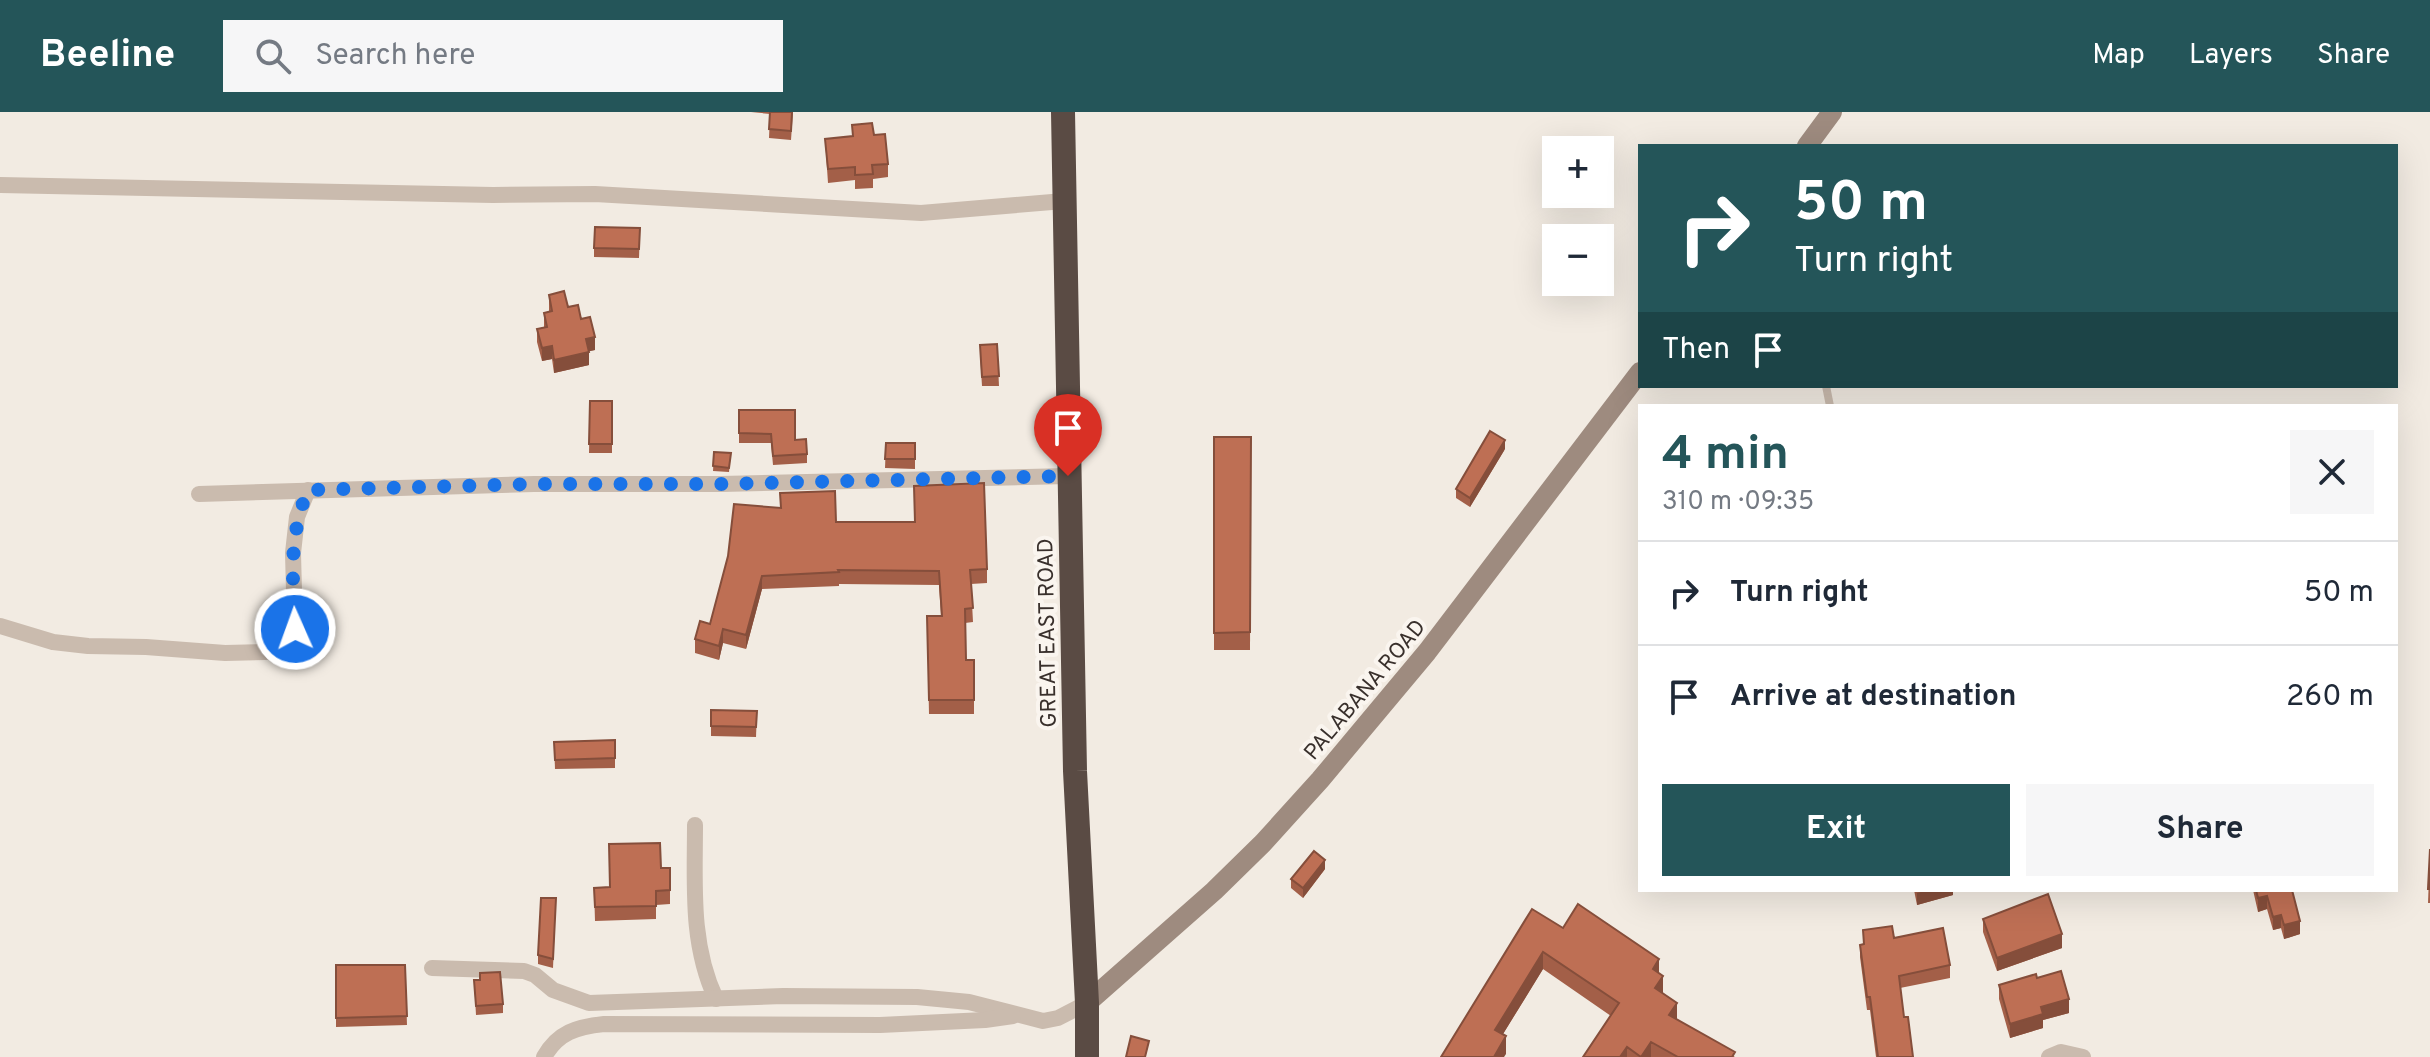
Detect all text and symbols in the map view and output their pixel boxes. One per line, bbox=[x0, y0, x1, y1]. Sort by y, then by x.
search box bbox=[223, 20, 783, 92]
text: Beeline bbox=[40, 32, 175, 81]
icon: search bbox=[251, 34, 295, 78]
text: Search here bbox=[315, 38, 475, 75]
text: Map bbox=[2092, 38, 2145, 74]
text: Layers bbox=[2189, 38, 2273, 74]
text: Share bbox=[2317, 38, 2390, 74]
map controls bbox=[1542, 136, 1614, 296]
button: + bbox=[1542, 136, 1614, 208]
text: 50 m bbox=[1794, 170, 1928, 240]
icon: right bbox=[1662, 176, 1766, 280]
button: − bbox=[1542, 224, 1614, 296]
text: Turn right bbox=[1794, 239, 1953, 285]
icon: arrive bbox=[1746, 328, 1790, 372]
text: Then bbox=[1662, 332, 1730, 369]
pin bbox=[1034, 394, 1102, 476]
icon: arrive bbox=[1046, 406, 1090, 450]
text: 4 min bbox=[1662, 426, 1789, 486]
button: close bbox=[2290, 430, 2374, 514]
text: 310 m · 09:35 bbox=[1662, 486, 1814, 519]
street label: GREAT EAST ROAD bbox=[1033, 538, 1064, 728]
icon: right bbox=[1662, 571, 1706, 615]
text: Turn right bbox=[1730, 575, 1868, 612]
text: 50 m bbox=[2304, 575, 2374, 612]
position arrow bbox=[253, 587, 337, 671]
street label: PALABANA ROAD bbox=[1299, 615, 1433, 766]
icon: arrive bbox=[1662, 675, 1706, 719]
text: Arrive at destination bbox=[1730, 679, 2016, 716]
text: 260 m bbox=[2286, 679, 2374, 716]
button: Exit bbox=[1662, 784, 2010, 876]
button: Share bbox=[2026, 784, 2374, 876]

